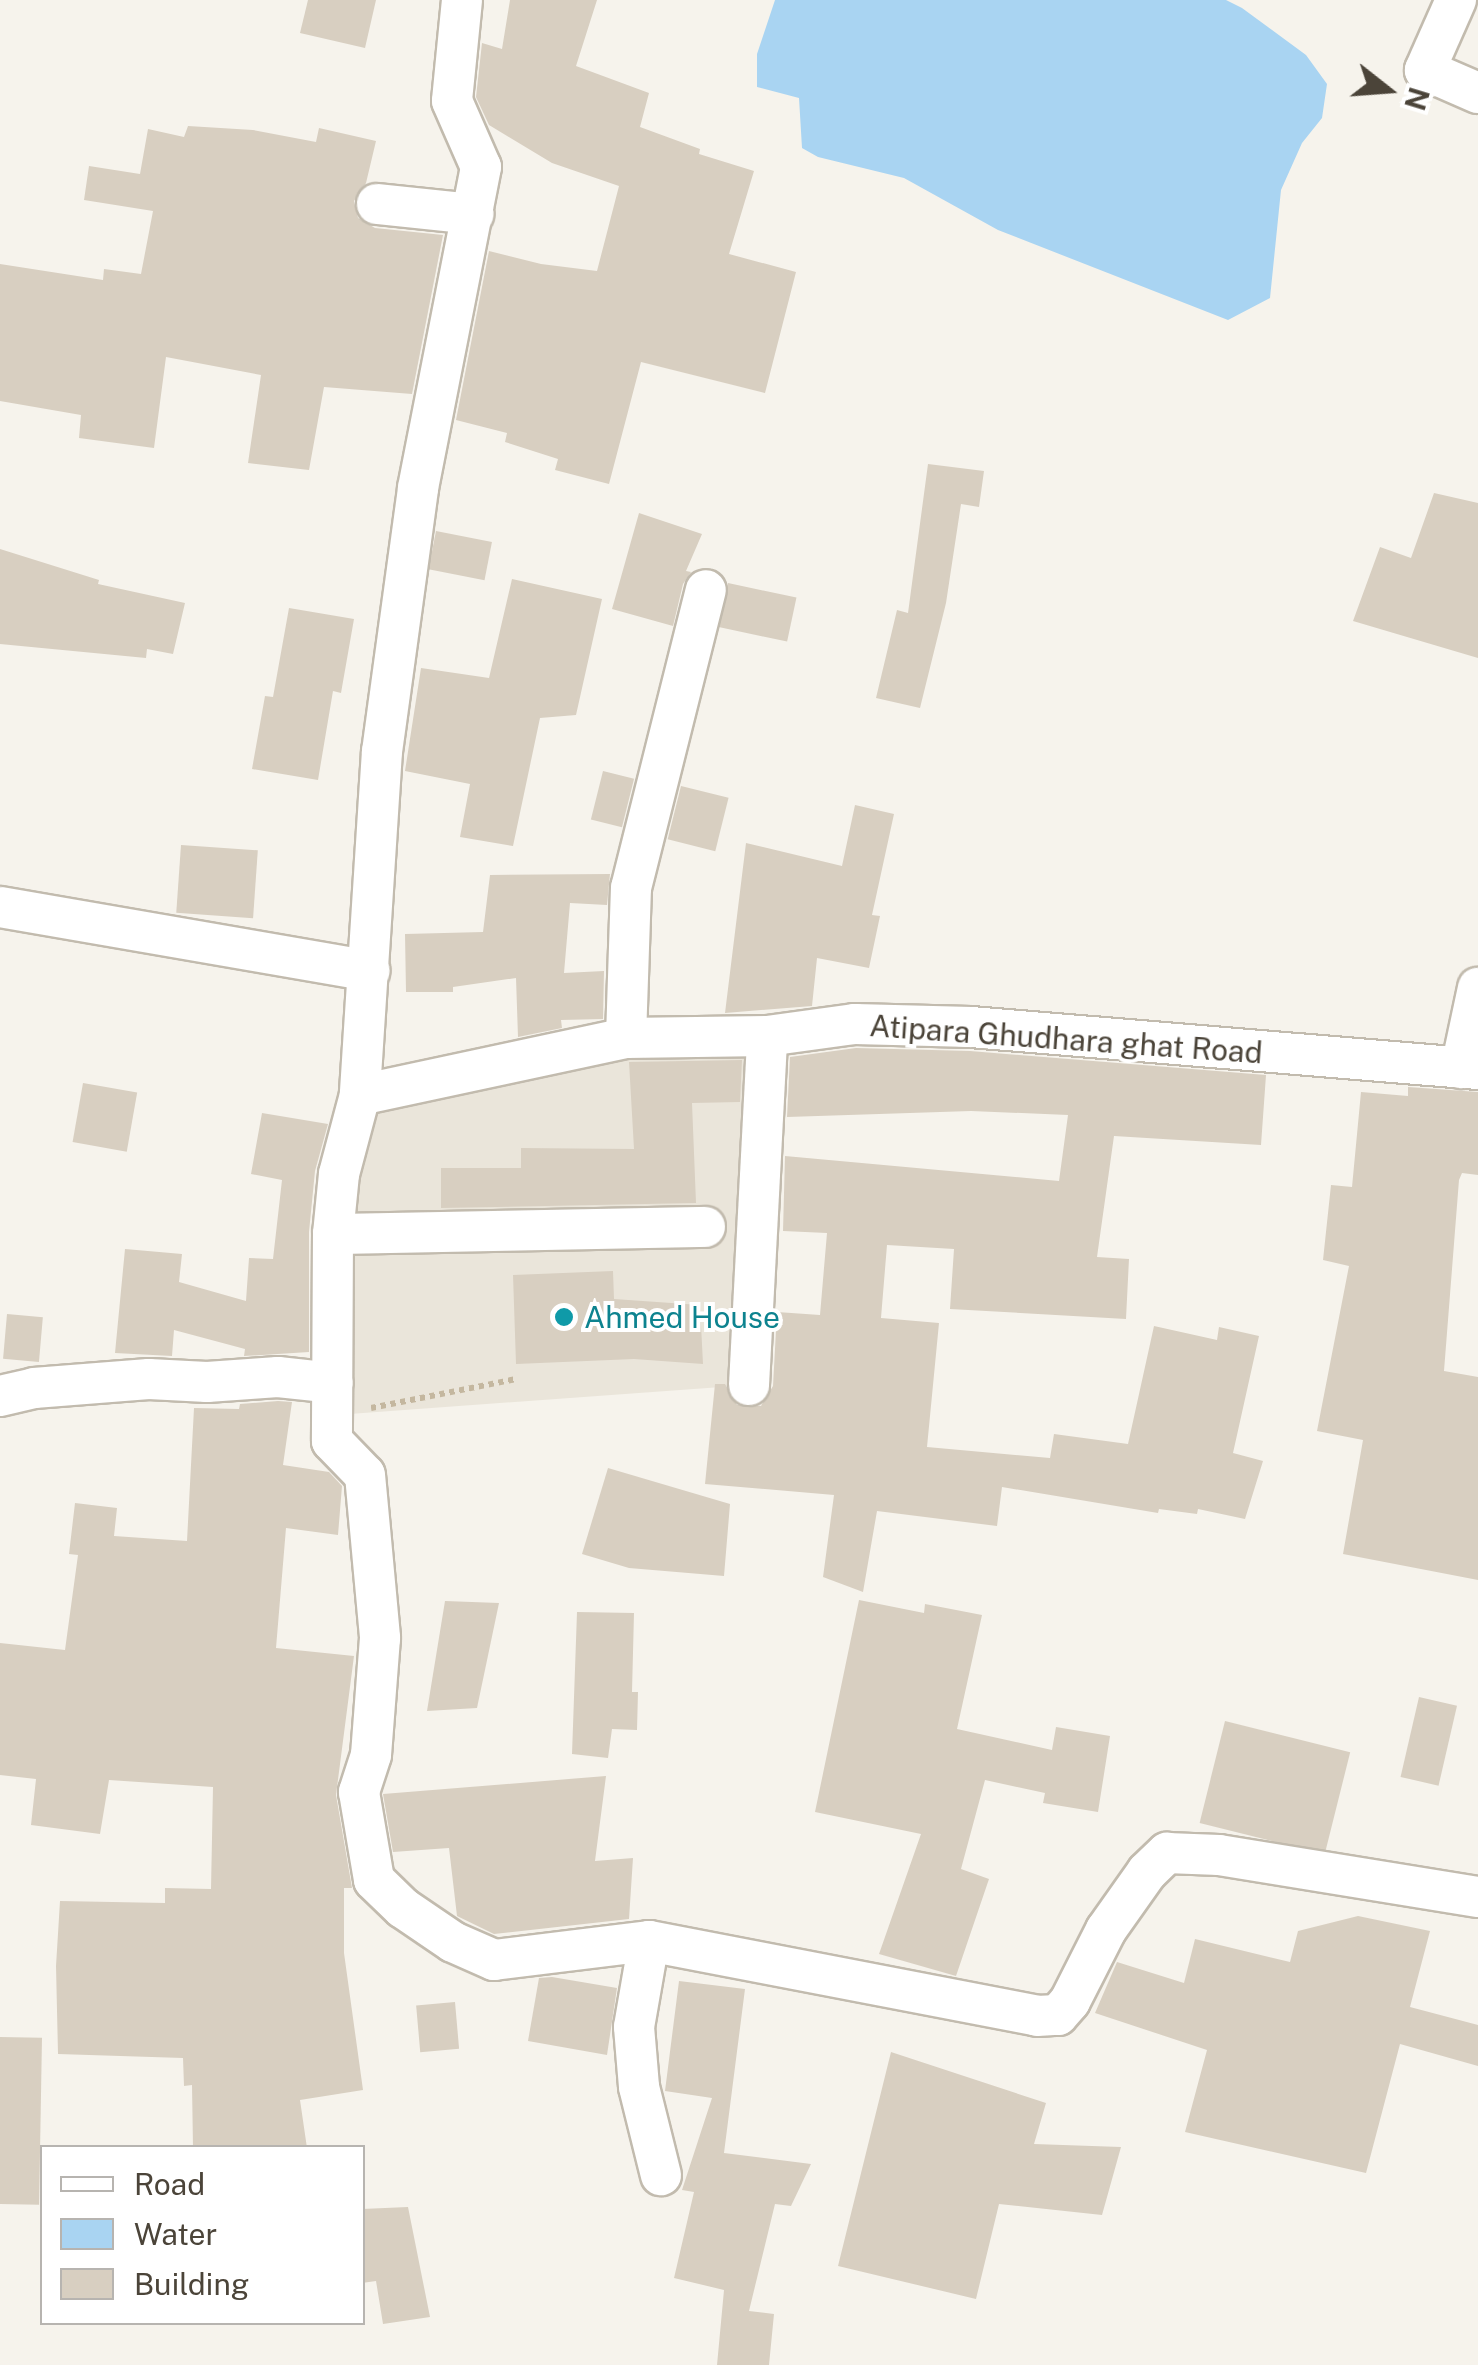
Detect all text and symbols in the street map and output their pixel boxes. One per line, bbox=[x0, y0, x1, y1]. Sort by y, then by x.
north arrow bbox=[1338, 40, 1438, 140]
text: N bbox=[1398, 84, 1436, 114]
street label: Atipara Ghudhara ghat Road bbox=[868, 1007, 1264, 1071]
place label: Ahmed House bbox=[584, 1299, 780, 1335]
marker: Ahmed House bbox=[553, 1306, 575, 1328]
legend bbox=[40, 2145, 365, 2325]
text: Road bbox=[134, 2166, 205, 2202]
text: Water bbox=[134, 2216, 217, 2252]
text: Building bbox=[134, 2266, 249, 2302]

